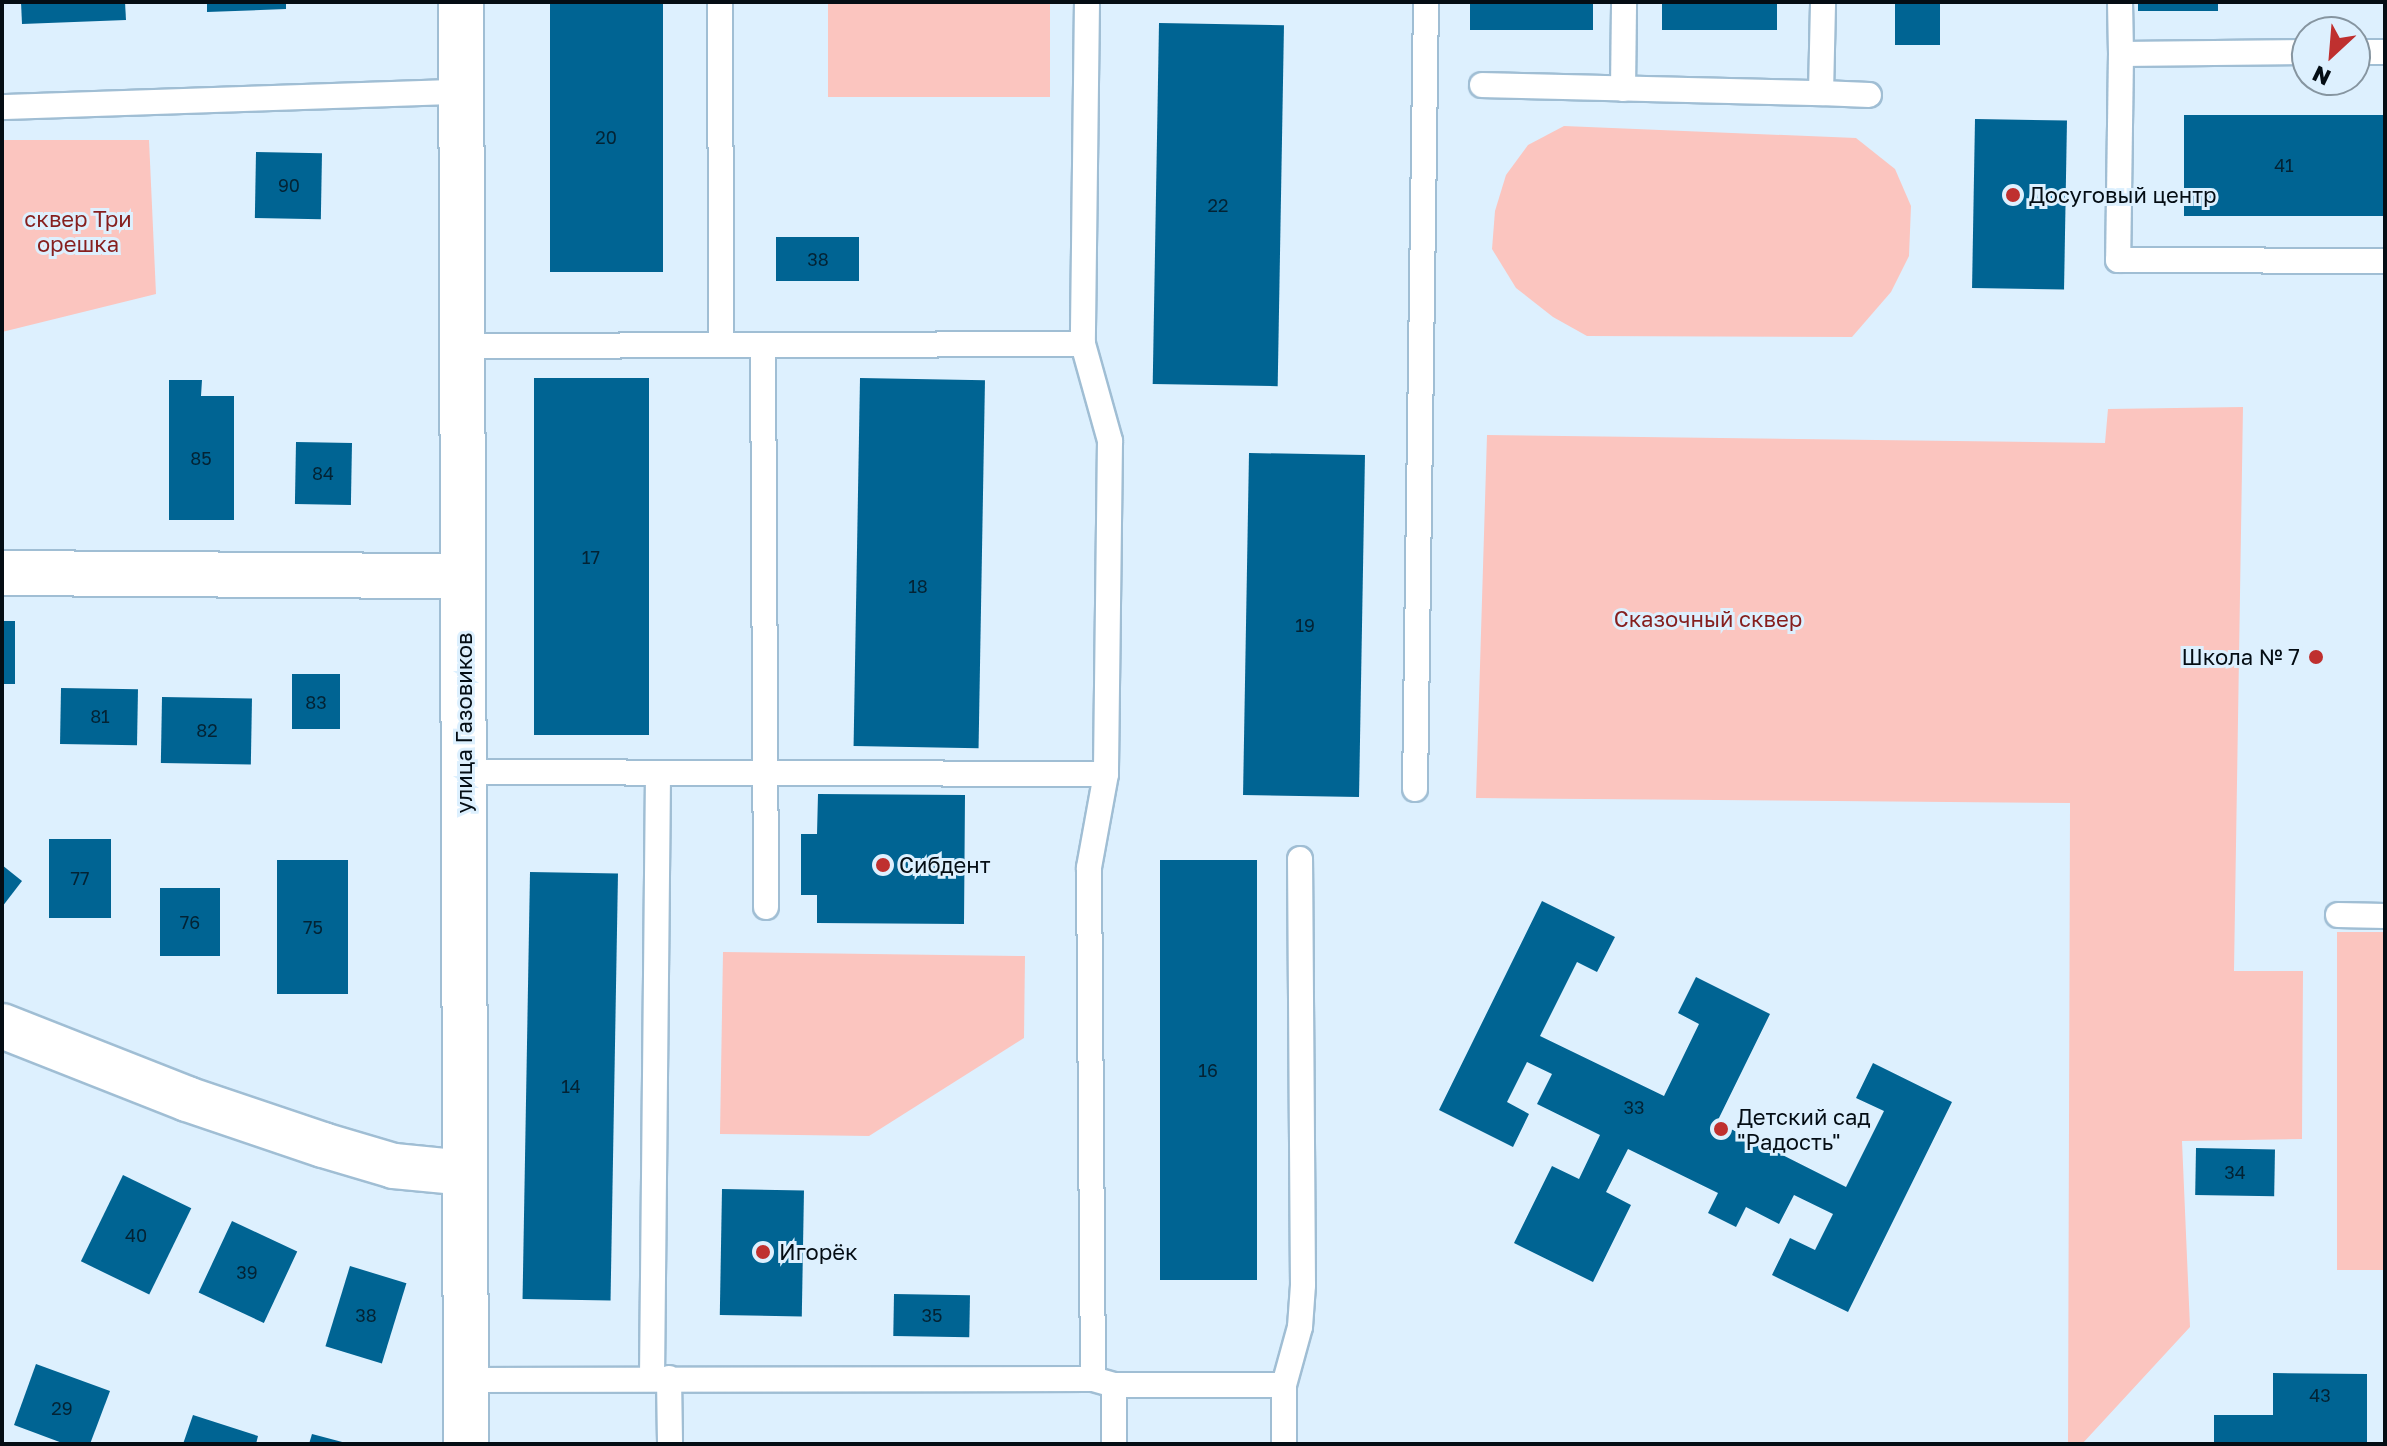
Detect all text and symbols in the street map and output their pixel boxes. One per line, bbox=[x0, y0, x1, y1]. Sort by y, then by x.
north arrow bbox=[2291, 16, 2371, 96]
text: N bbox=[2308, 60, 2335, 92]
house number: 20 bbox=[595, 126, 617, 148]
house number: 41 bbox=[2274, 154, 2294, 176]
house number: 90 bbox=[278, 174, 300, 196]
place label: Досуговый центр bbox=[2029, 182, 2217, 208]
marker: Досуговый центр bbox=[2004, 186, 2022, 204]
house number: 22 bbox=[1208, 194, 1228, 216]
park label: сквер Три орешка bbox=[24, 205, 132, 256]
house number: 38 bbox=[807, 248, 829, 270]
house number: 85 bbox=[190, 447, 212, 469]
house number: 84 bbox=[312, 462, 334, 484]
house number: 17 bbox=[582, 546, 600, 568]
house number: 18 bbox=[908, 575, 928, 597]
park label: Сказочный сквер bbox=[1614, 606, 1802, 632]
house number: 19 bbox=[1295, 614, 1315, 636]
street label: улица Газовиков bbox=[451, 633, 477, 813]
place label: Школа № 7 bbox=[2181, 644, 2300, 670]
marker: Школа № 7 bbox=[2307, 648, 2325, 666]
house number: 83 bbox=[305, 691, 327, 713]
house number: 81 bbox=[90, 705, 110, 727]
house number: 82 bbox=[196, 719, 218, 741]
place label: Сибдент bbox=[899, 852, 991, 878]
marker: Сибдент bbox=[874, 856, 892, 874]
house number: 77 bbox=[70, 867, 90, 889]
house number: 76 bbox=[180, 911, 200, 933]
house number: 75 bbox=[303, 916, 323, 938]
house number: 16 bbox=[1198, 1059, 1218, 1081]
house number: 14 bbox=[561, 1075, 581, 1097]
house number: 33 bbox=[1623, 1096, 1645, 1118]
place label: Детский сад "Радость" bbox=[1737, 1103, 1871, 1154]
marker: Детский сад "Радость" bbox=[1712, 1120, 1730, 1138]
house number: 34 bbox=[2224, 1161, 2246, 1183]
house number: 40 bbox=[125, 1224, 147, 1246]
place label: Игорёк bbox=[779, 1239, 858, 1265]
marker: Игорёк bbox=[754, 1243, 772, 1261]
house number: 39 bbox=[236, 1261, 258, 1283]
house number: 38 bbox=[355, 1304, 377, 1326]
house number: 35 bbox=[922, 1304, 942, 1326]
house number: 43 bbox=[2309, 1384, 2331, 1406]
house number: 29 bbox=[51, 1397, 73, 1419]

